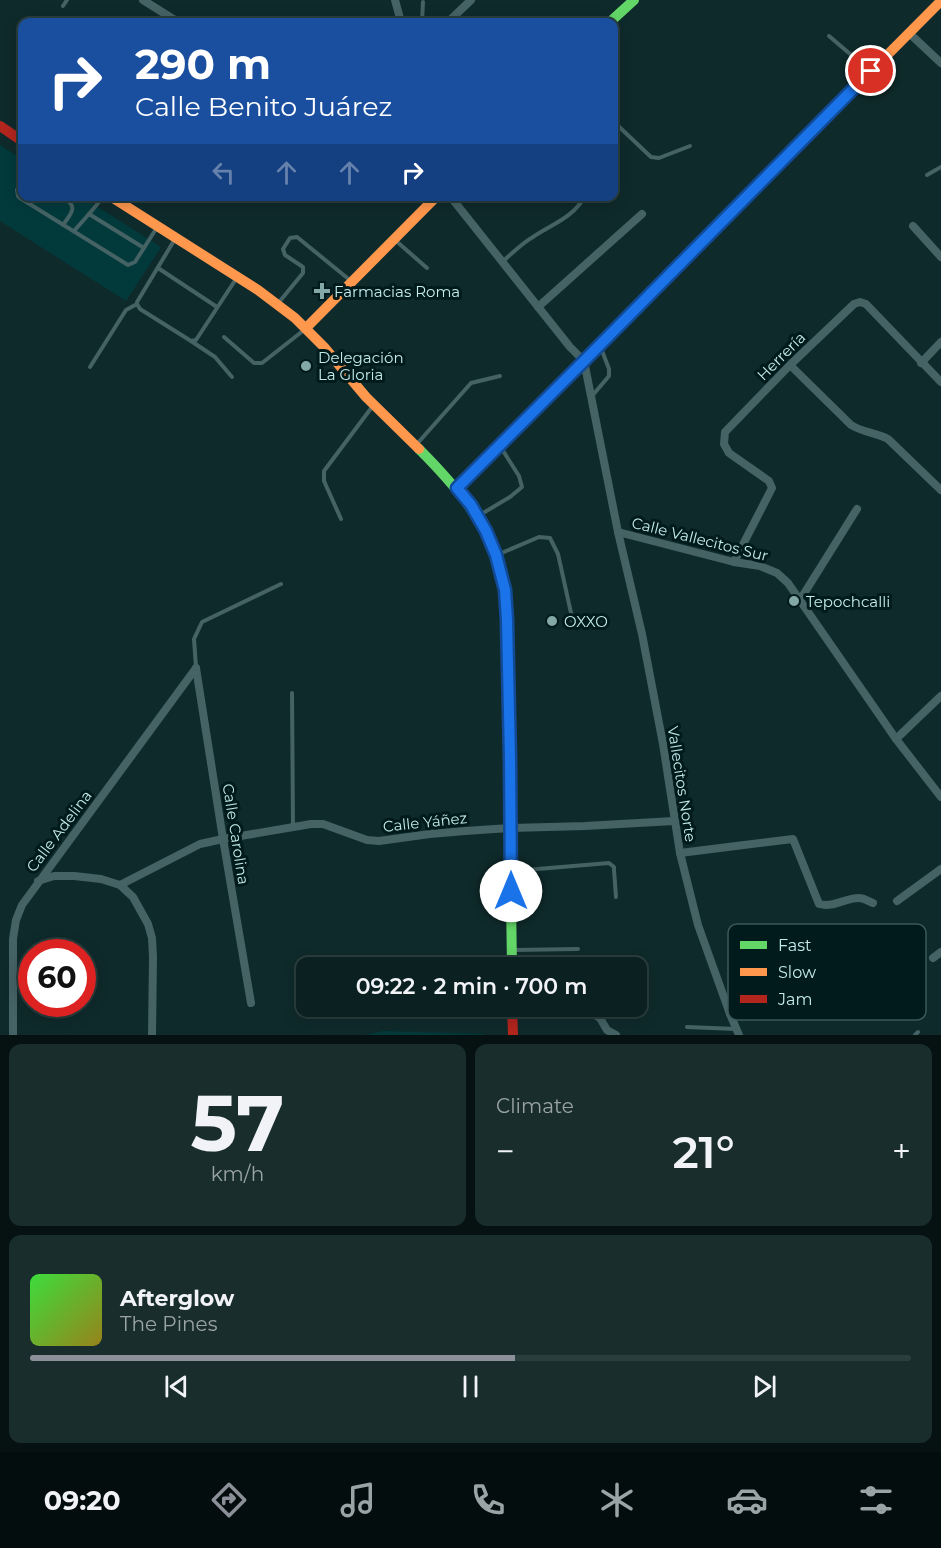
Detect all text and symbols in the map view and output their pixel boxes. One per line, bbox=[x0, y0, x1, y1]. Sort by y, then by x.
text: 290 m bbox=[135, 38, 271, 90]
icon: right bbox=[36, 42, 114, 120]
pin bbox=[845, 45, 896, 96]
icon: arrive bbox=[854, 54, 887, 87]
text: Calle Benito Juárez bbox=[135, 90, 392, 123]
icon: left bbox=[207, 156, 240, 189]
icon: ahead bbox=[270, 156, 303, 189]
icon: ahead bbox=[333, 156, 366, 189]
icon: right bbox=[396, 156, 429, 189]
place label: Farmacias Roma bbox=[334, 282, 460, 301]
marker: Farmacias Roma bbox=[315, 284, 329, 298]
street label: Herrería bbox=[753, 328, 809, 384]
place label: Delegación La Gloria bbox=[318, 348, 404, 384]
marker: Delegación La Gloria bbox=[299, 359, 313, 373]
street label: Calle Vallecitos Sur bbox=[630, 513, 770, 565]
place label: Tepochcalli bbox=[806, 592, 890, 611]
marker: Tepochcalli bbox=[787, 594, 801, 608]
place label: OXXO bbox=[564, 612, 608, 631]
marker: OXXO bbox=[545, 614, 559, 628]
street label: Vallecitos Norte bbox=[663, 725, 701, 843]
street label: Calle Carolina bbox=[219, 782, 253, 886]
street label: Calle Adelina bbox=[22, 786, 96, 876]
street label: Calle Yáñez bbox=[382, 808, 468, 836]
position arrow bbox=[479, 859, 543, 923]
legend bbox=[728, 924, 926, 1020]
text: Fast bbox=[778, 936, 812, 955]
speed limit sign: 60 bbox=[18, 939, 96, 1017]
text: Slow bbox=[778, 963, 816, 982]
text: 09:22 · 2 min · 700 m bbox=[356, 973, 587, 1000]
text: Jam bbox=[777, 990, 812, 1009]
text: 57 bbox=[191, 1075, 284, 1171]
text: Climate bbox=[496, 1094, 574, 1118]
text: 21° bbox=[672, 1124, 735, 1179]
text: − bbox=[496, 1131, 515, 1171]
text: + bbox=[892, 1131, 911, 1171]
text: km/h bbox=[211, 1162, 264, 1186]
text: Afterglow bbox=[120, 1285, 234, 1312]
text: The Pines bbox=[120, 1312, 217, 1336]
icon: previous bbox=[160, 1370, 193, 1403]
icon: pause bbox=[454, 1370, 487, 1403]
icon: next bbox=[748, 1370, 781, 1403]
icon: directions bbox=[208, 1479, 250, 1521]
icon: music bbox=[337, 1479, 379, 1521]
icon: phone bbox=[467, 1479, 509, 1521]
icon: climate bbox=[596, 1479, 638, 1521]
icon: car bbox=[726, 1479, 768, 1521]
icon: filters bbox=[855, 1479, 897, 1521]
text: 09:20 bbox=[44, 1484, 121, 1517]

